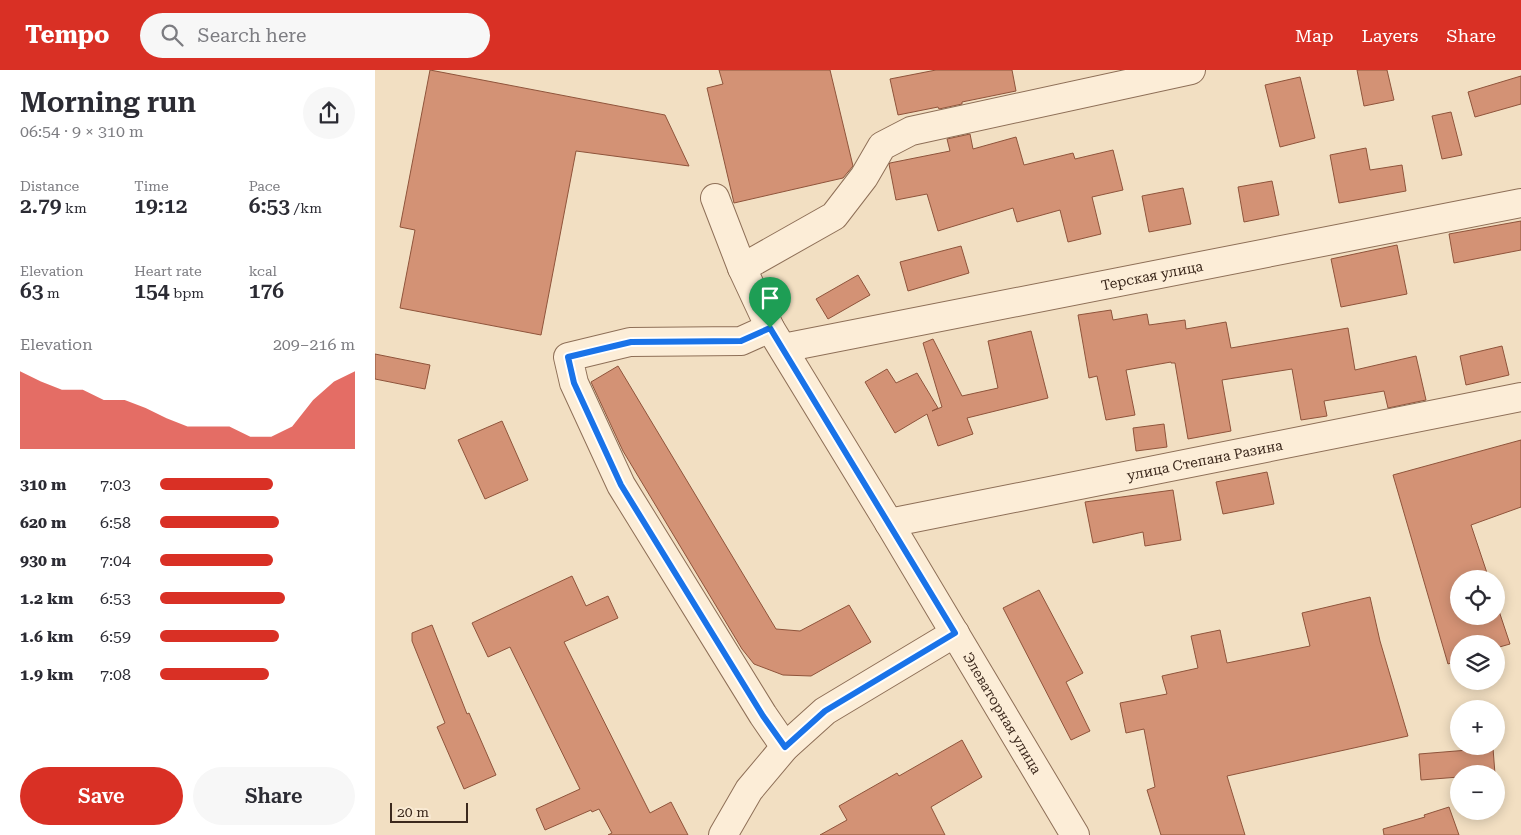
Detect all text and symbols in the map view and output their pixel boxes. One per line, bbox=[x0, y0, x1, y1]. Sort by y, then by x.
search box bbox=[140, 13, 490, 58]
text: Tempo bbox=[25, 21, 110, 49]
icon: search bbox=[158, 21, 186, 49]
text: Search here bbox=[198, 24, 306, 47]
text: Map bbox=[1295, 25, 1334, 46]
text: Layers bbox=[1362, 25, 1418, 46]
text: Share bbox=[1446, 25, 1496, 46]
text: Morning run bbox=[20, 86, 196, 119]
button: share bbox=[303, 87, 355, 139]
text: 06:54 · 9 × 310 m bbox=[20, 122, 144, 141]
text: Distance bbox=[20, 178, 79, 194]
text: Time bbox=[134, 178, 169, 194]
text: Pace bbox=[249, 178, 280, 194]
text: 2.79 bbox=[20, 194, 61, 218]
text: 19:12 bbox=[134, 194, 188, 218]
text: 6:53 bbox=[249, 194, 290, 218]
text: km bbox=[61, 200, 87, 216]
text: /km bbox=[290, 200, 322, 216]
street label: Терская улица bbox=[1100, 258, 1205, 293]
text: Elevation bbox=[20, 263, 83, 279]
text: Heart rate bbox=[134, 263, 202, 279]
text: kcal bbox=[249, 263, 277, 279]
pin bbox=[749, 277, 791, 328]
text: 63 bbox=[20, 279, 44, 303]
text: 154 bbox=[134, 279, 170, 303]
text: 176 bbox=[249, 279, 284, 303]
icon: arrive bbox=[756, 284, 784, 312]
text: m bbox=[44, 285, 60, 301]
text: bpm bbox=[170, 285, 204, 301]
text: Elevation bbox=[20, 335, 93, 354]
text: 209–216 m bbox=[273, 335, 355, 354]
street label: улица Степана Разина bbox=[1126, 437, 1284, 483]
text: 310 m bbox=[20, 475, 66, 494]
text: 7:03 bbox=[100, 475, 131, 494]
text: 620 m bbox=[20, 513, 66, 532]
text: 6:58 bbox=[100, 513, 131, 532]
text: 930 m bbox=[20, 551, 66, 570]
text: 7:04 bbox=[100, 551, 131, 570]
map controls bbox=[1450, 570, 1505, 820]
button: locate bbox=[1450, 570, 1505, 625]
text: 1.2 km bbox=[20, 589, 73, 608]
text: 6:53 bbox=[100, 589, 131, 608]
text: 1.6 km bbox=[20, 627, 73, 646]
text: 6:59 bbox=[100, 627, 131, 646]
button: layers bbox=[1450, 635, 1505, 690]
street label: Элеваторная улица bbox=[960, 649, 1045, 777]
text: 1.9 km bbox=[20, 665, 73, 684]
text: 7:08 bbox=[100, 665, 131, 684]
button: + bbox=[1450, 700, 1505, 755]
button: − bbox=[1450, 765, 1505, 820]
button: Save bbox=[20, 767, 183, 825]
button: Share bbox=[193, 767, 355, 825]
scale bar bbox=[390, 800, 467, 823]
text: 20 m bbox=[397, 804, 429, 820]

